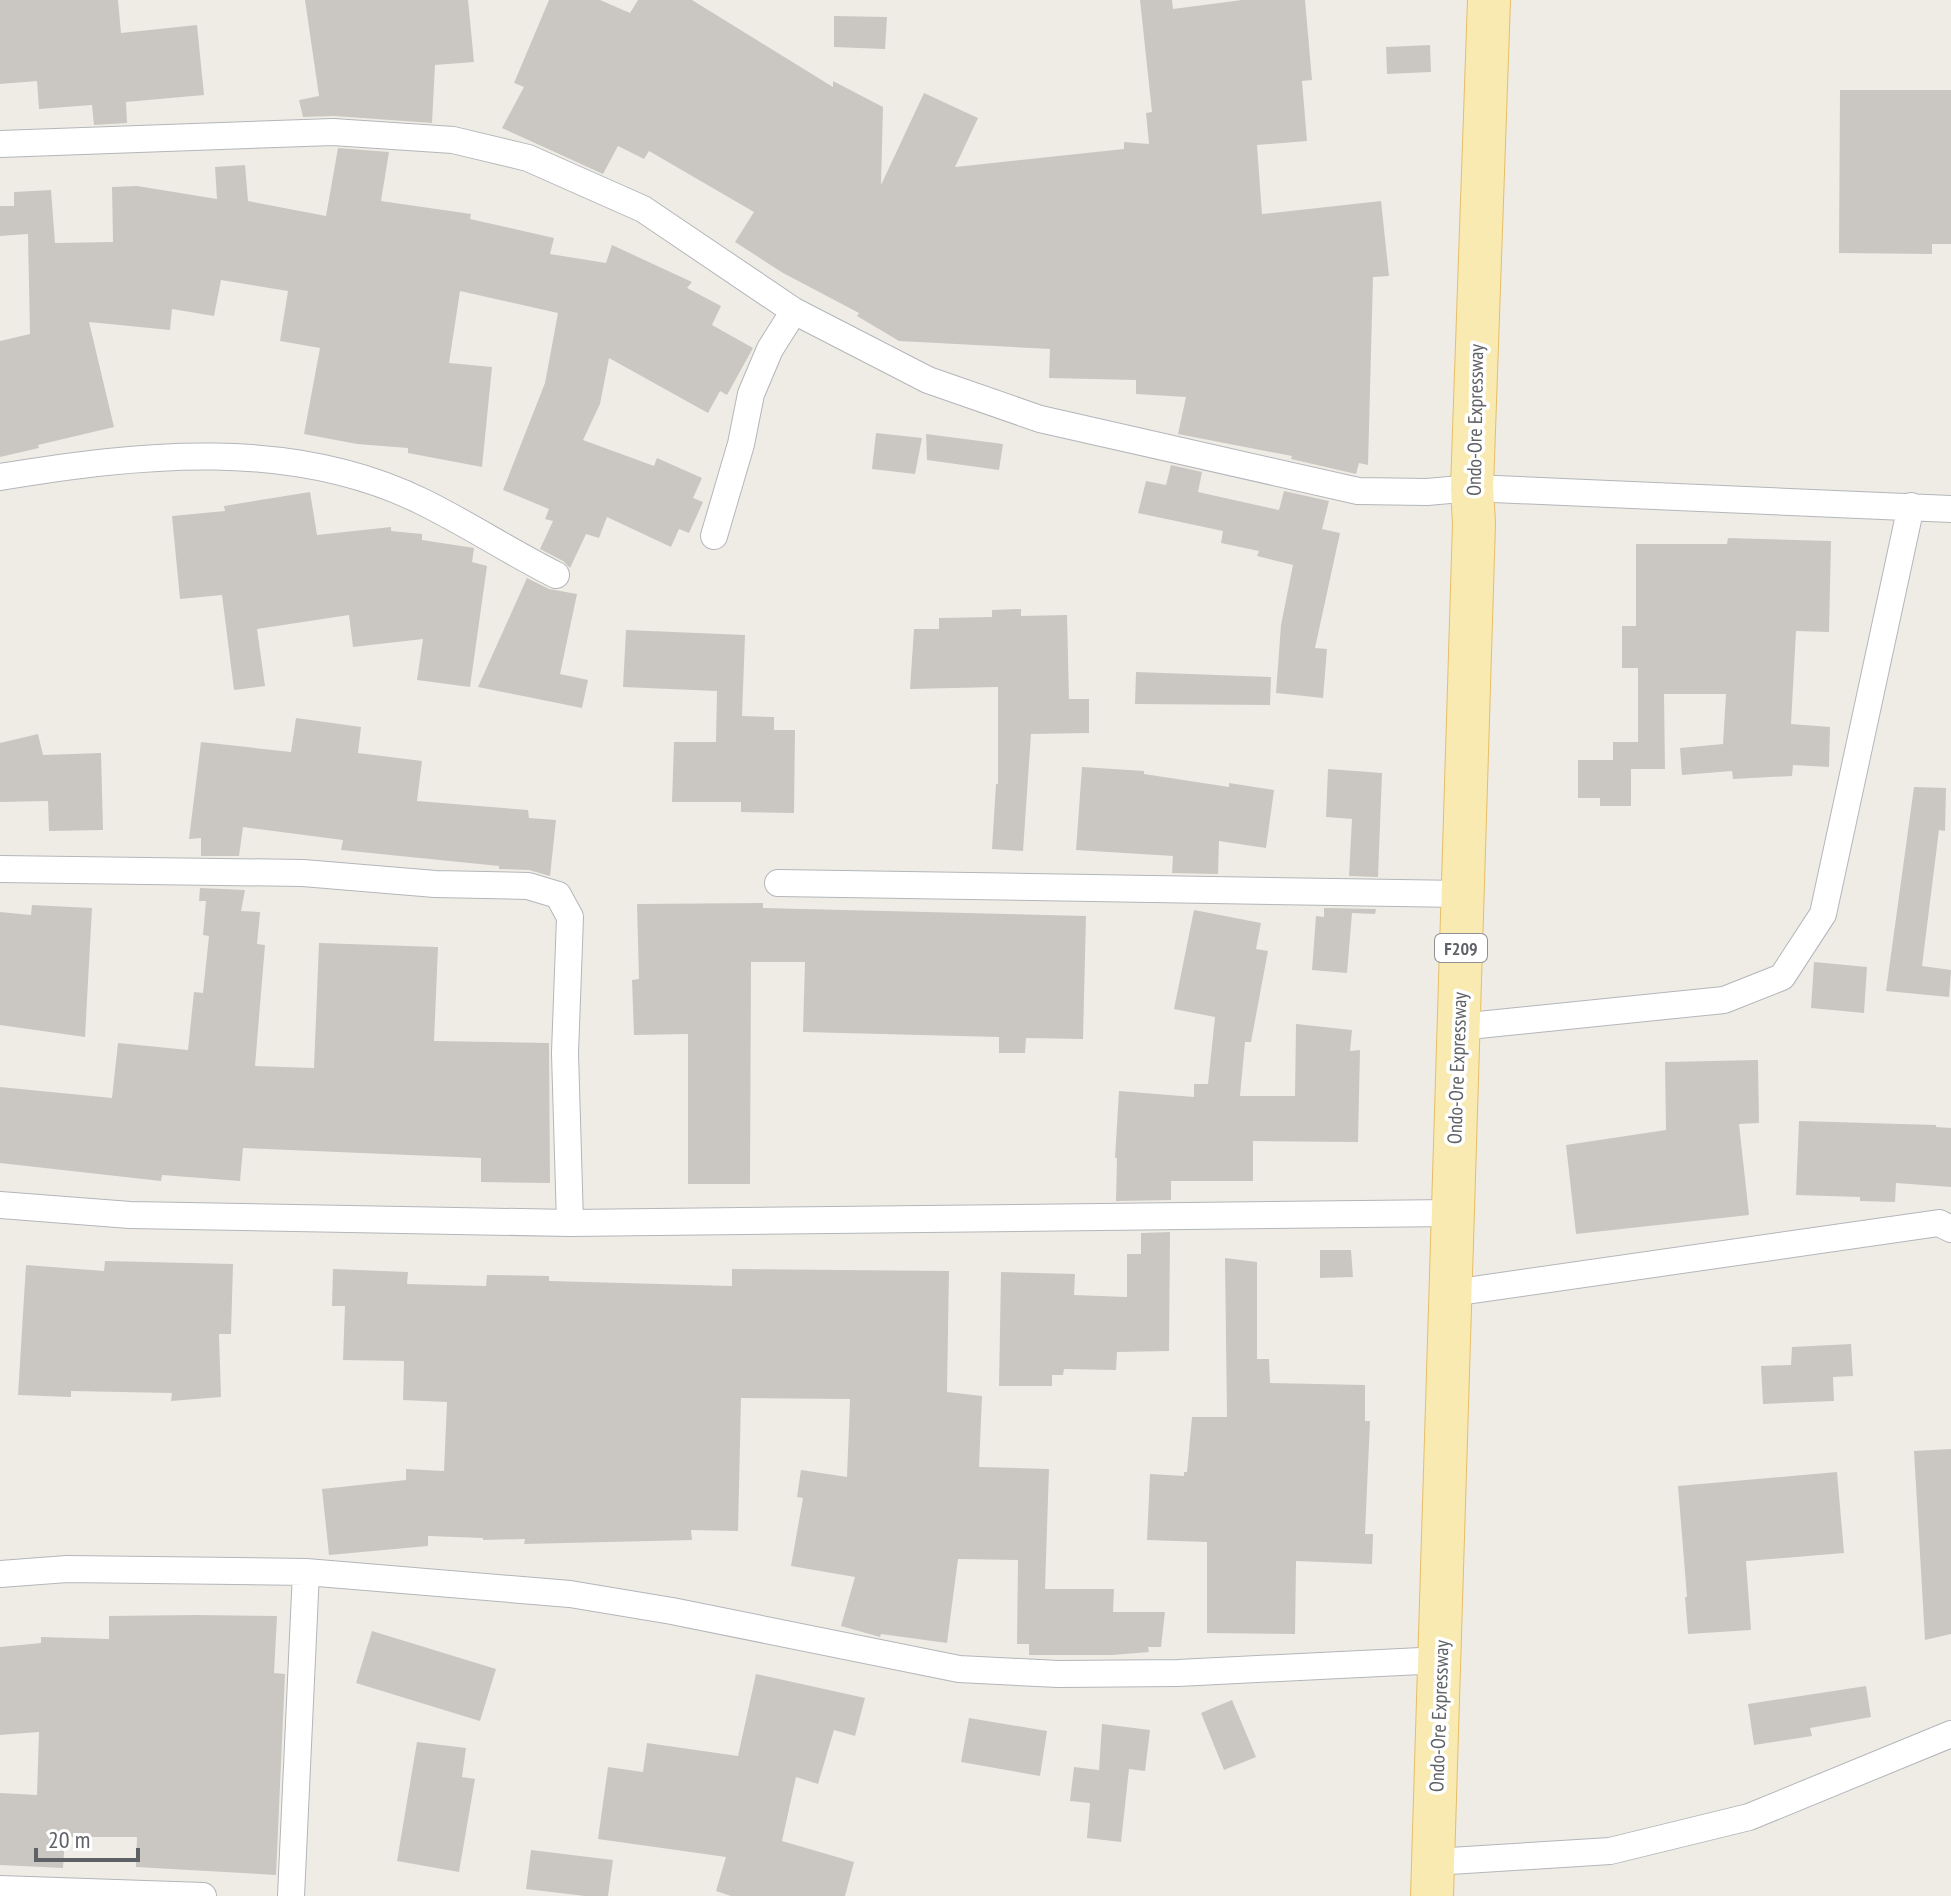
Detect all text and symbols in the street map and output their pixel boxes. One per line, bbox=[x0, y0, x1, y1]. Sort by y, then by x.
street label: Ondo-Ore Expressway bbox=[1461, 343, 1489, 496]
road number: F209 bbox=[1435, 934, 1487, 962]
street label: Ondo-Ore Expressway bbox=[1441, 991, 1473, 1144]
street label: Ondo-Ore Expressway bbox=[1423, 1639, 1455, 1792]
scale bar bbox=[36, 1812, 138, 1862]
text: 20 m bbox=[48, 1824, 90, 1855]

